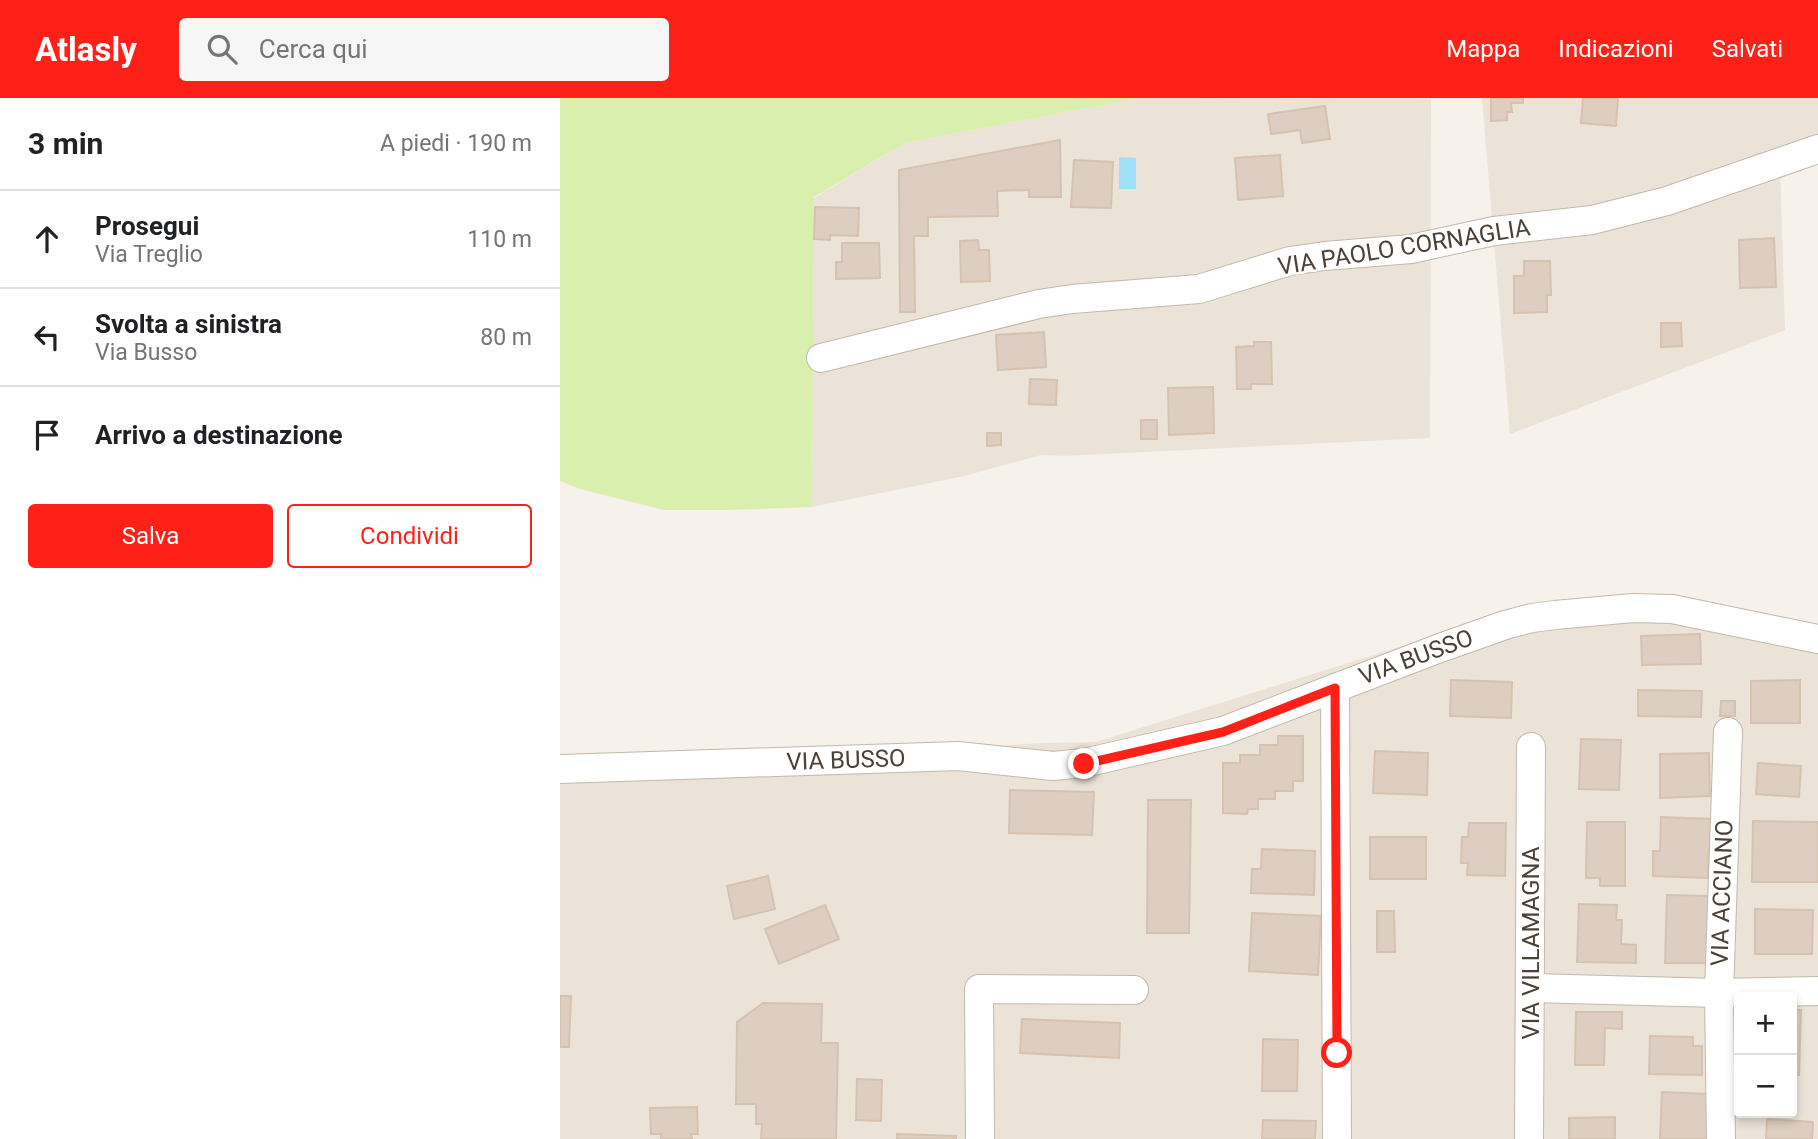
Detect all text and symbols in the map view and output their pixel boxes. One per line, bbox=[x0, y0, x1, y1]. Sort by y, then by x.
search box bbox=[179, 18, 669, 81]
text: Atlasly bbox=[35, 30, 137, 69]
icon: search bbox=[203, 30, 241, 68]
text: Cerca qui bbox=[259, 34, 368, 64]
text: Mappa bbox=[1446, 35, 1520, 63]
text: Indicazioni bbox=[1558, 35, 1674, 63]
text: Salvati bbox=[1712, 35, 1783, 63]
text: 3 min bbox=[28, 126, 103, 161]
text: A piedi · 190 m bbox=[380, 130, 532, 157]
text: Prosegui bbox=[95, 211, 199, 241]
street label: VIA PAOLO CORNAGLIA bbox=[1276, 213, 1533, 281]
icon: ahead bbox=[28, 220, 66, 258]
text: 110 m bbox=[467, 226, 532, 253]
text: Via Treglio bbox=[95, 241, 203, 268]
text: Svolta a sinistra bbox=[95, 309, 282, 339]
icon: left bbox=[28, 318, 66, 356]
text: 80 m bbox=[480, 324, 532, 351]
text: Via Busso bbox=[95, 339, 197, 366]
icon: arrive bbox=[28, 416, 66, 454]
text: Arrivo a destinazione bbox=[95, 420, 342, 450]
button: Salva bbox=[28, 504, 273, 568]
button: Condividi bbox=[287, 504, 532, 568]
street label: VIA BUSSO bbox=[1355, 623, 1477, 691]
street label: VIA BUSSO bbox=[786, 744, 906, 776]
route end bbox=[1068, 748, 1099, 779]
street label: VIA ACCIANO bbox=[1705, 819, 1739, 967]
street label: VIA VILLAMAGNA bbox=[1517, 846, 1545, 1040]
map controls bbox=[1734, 992, 1797, 1118]
button: + bbox=[1734, 992, 1797, 1055]
route start bbox=[1321, 1037, 1352, 1068]
button: − bbox=[1734, 1055, 1797, 1118]

